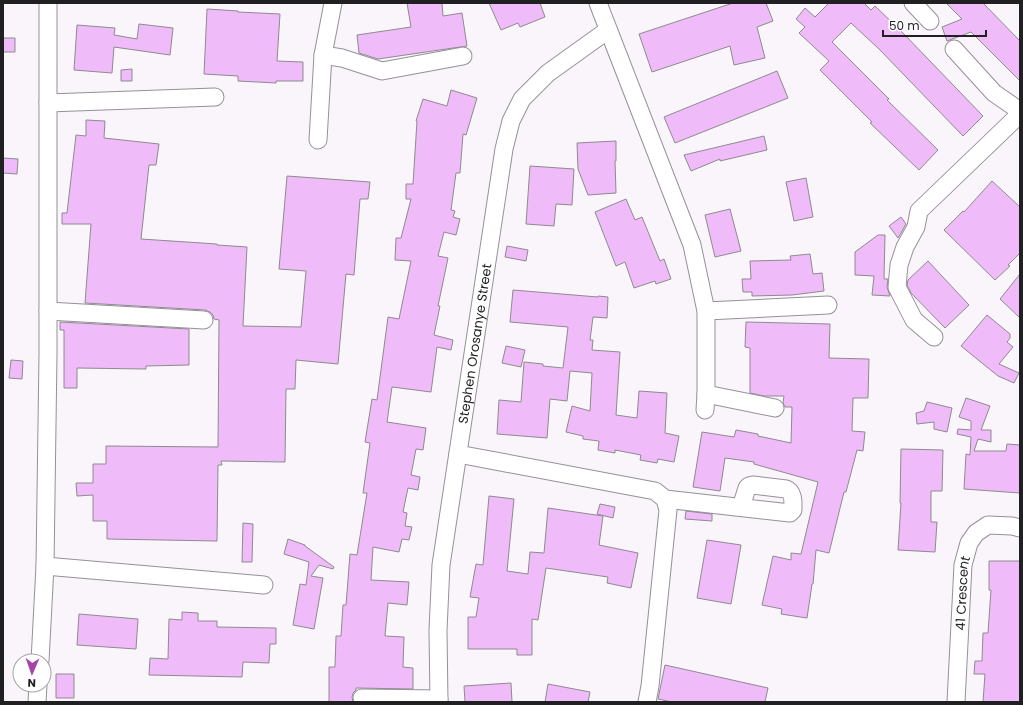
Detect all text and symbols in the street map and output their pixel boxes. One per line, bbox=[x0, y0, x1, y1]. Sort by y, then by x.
scale bar bbox=[883, 12, 986, 38]
text: 50 m bbox=[889, 17, 920, 34]
street label: Stephen Orosanye Street bbox=[453, 262, 496, 425]
street label: 41 Crescent bbox=[950, 553, 975, 631]
north arrow bbox=[12, 653, 52, 693]
text: N bbox=[27, 675, 36, 691]

